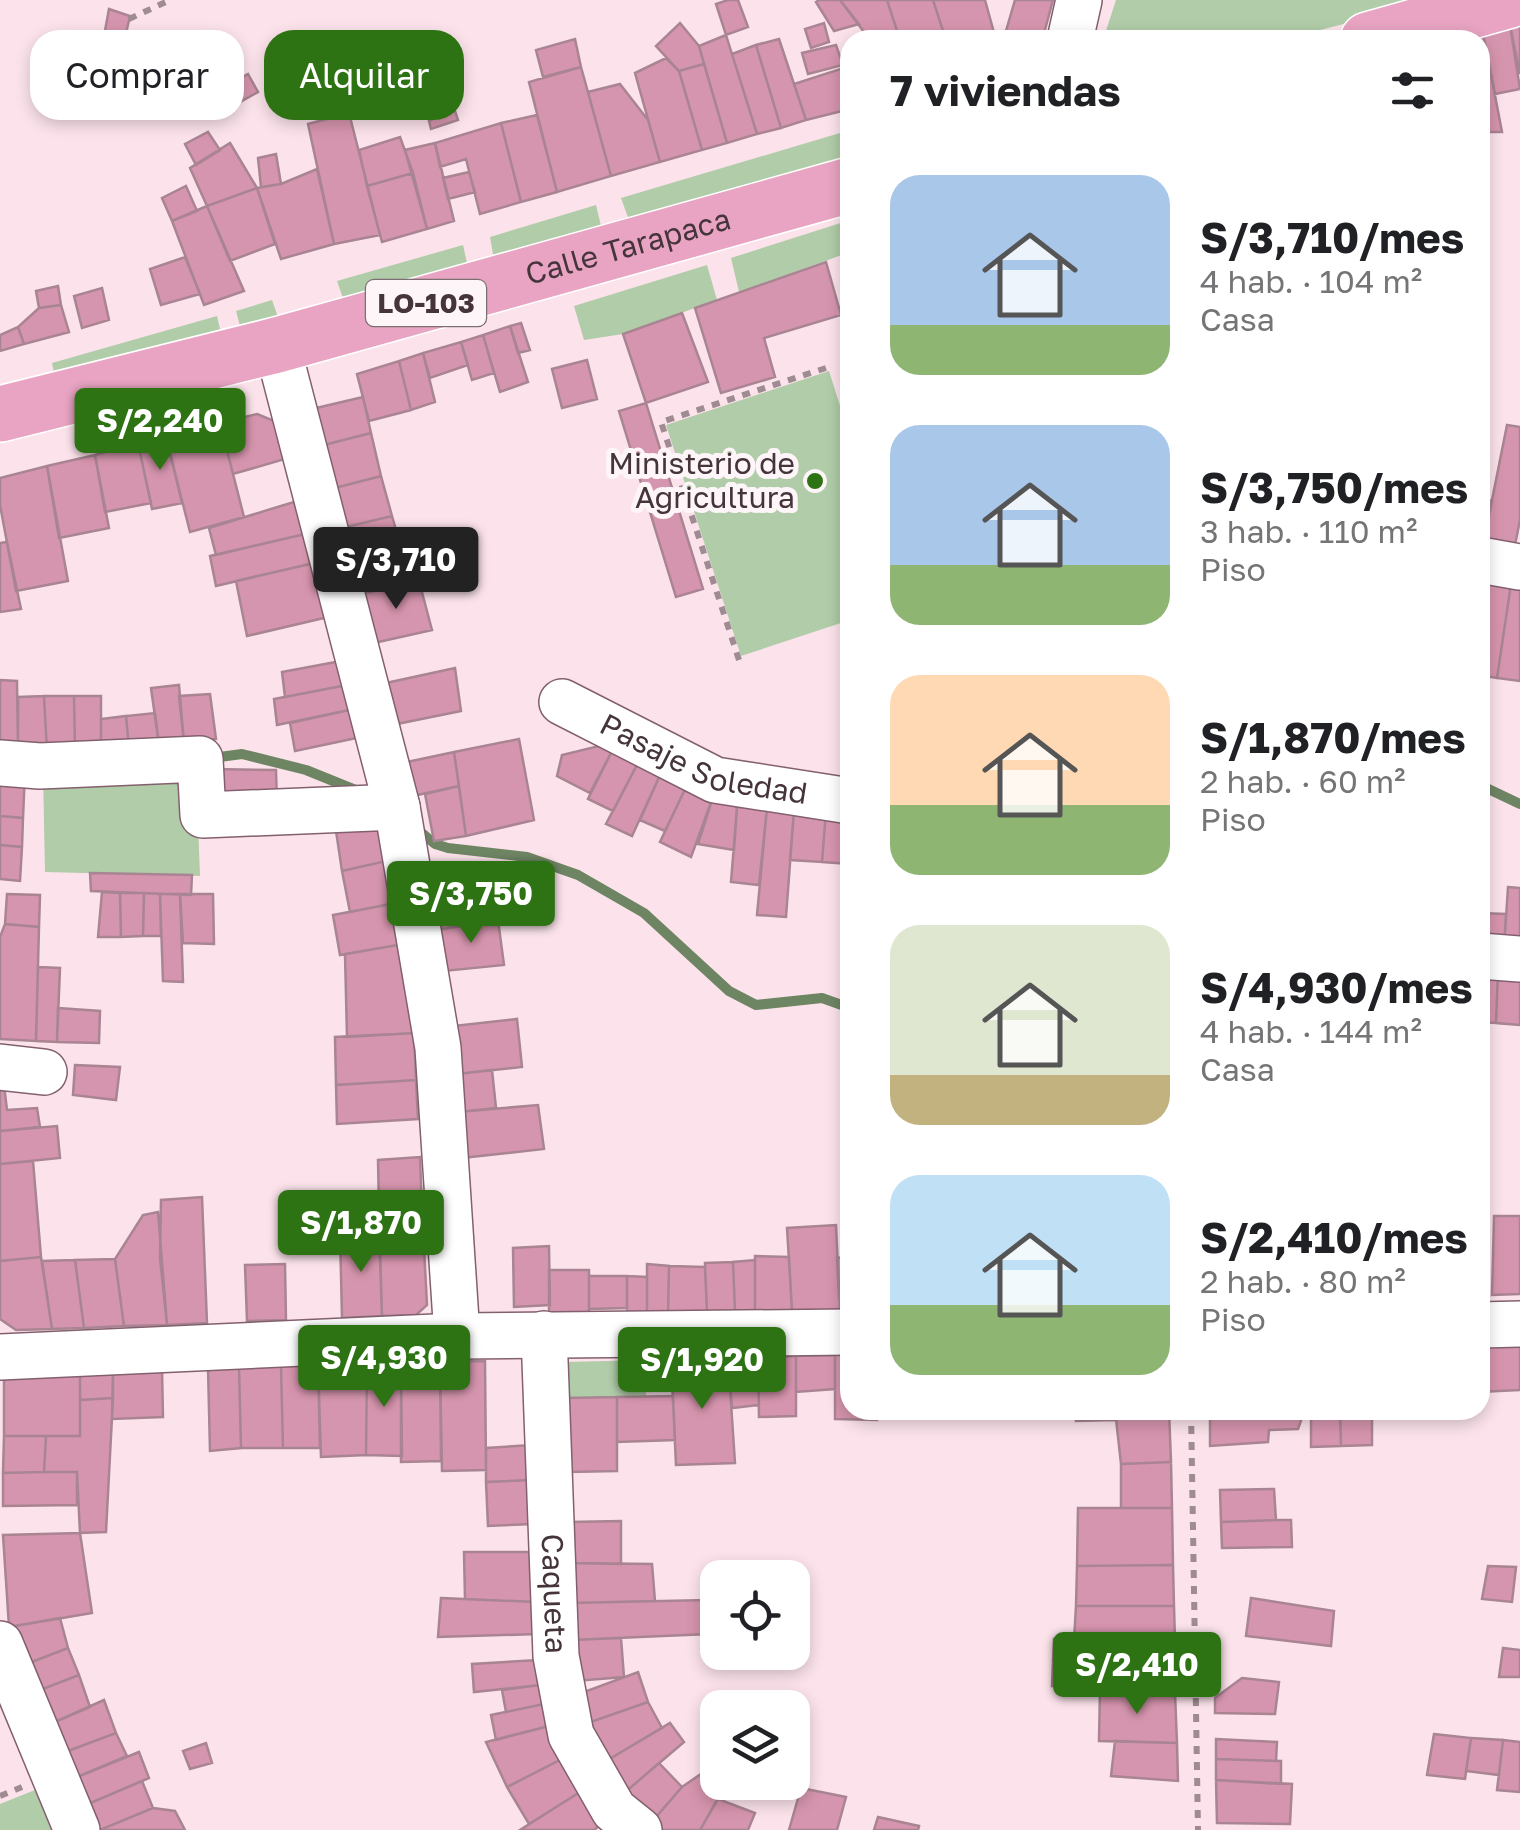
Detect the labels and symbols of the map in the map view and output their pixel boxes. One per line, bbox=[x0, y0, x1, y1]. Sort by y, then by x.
street label: Calle Tarapaca bbox=[521, 200, 734, 292]
road number: LO-103 bbox=[366, 280, 486, 326]
pin: S/2,240 bbox=[68, 388, 252, 473]
place label: Ministerio de Agricultura bbox=[608, 445, 795, 515]
marker: Ministerio de Agricultura bbox=[804, 470, 826, 492]
pin: S/3,710 bbox=[304, 527, 488, 612]
street label: Pasaje Soledad bbox=[594, 706, 810, 811]
pin: S/3,750 bbox=[379, 861, 563, 946]
pin: S/1,870 bbox=[269, 1190, 453, 1275]
pin: S/4,930 bbox=[292, 1325, 476, 1410]
pin: S/1,920 bbox=[610, 1327, 794, 1412]
street label: Caqueta bbox=[534, 1533, 575, 1655]
pin: S/2,410 bbox=[1045, 1632, 1229, 1717]

